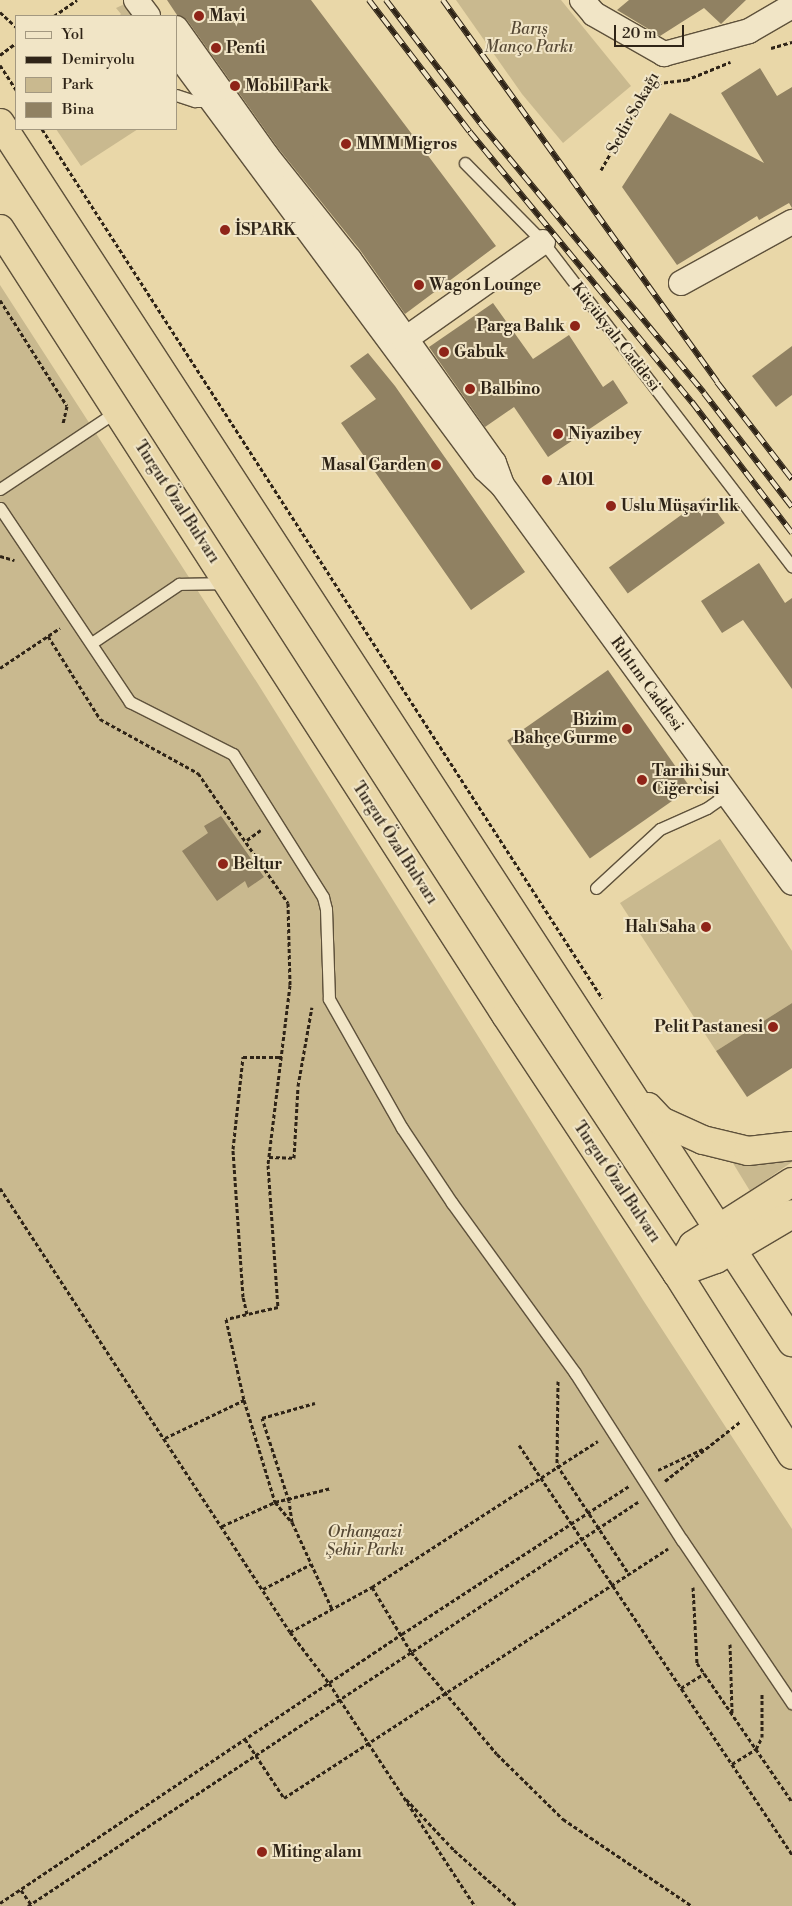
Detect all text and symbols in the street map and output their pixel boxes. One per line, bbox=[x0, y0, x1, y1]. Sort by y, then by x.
place label: Mavi bbox=[209, 6, 245, 26]
marker: Mavi bbox=[193, 10, 205, 22]
legend bbox=[15, 15, 178, 130]
scale bar bbox=[617, 15, 687, 47]
park label: Barış Manço Parkı bbox=[485, 19, 573, 57]
text: 20 m bbox=[622, 24, 657, 43]
text: Yol bbox=[62, 25, 84, 44]
place label: Penti bbox=[226, 38, 265, 58]
marker: Penti bbox=[210, 42, 222, 54]
text: Demiryolu bbox=[62, 50, 135, 69]
street label: Sedir Sokağı bbox=[603, 69, 663, 157]
text: Park bbox=[62, 75, 93, 94]
place label: Mobil Park bbox=[245, 76, 329, 96]
marker: Mobil Park bbox=[229, 80, 241, 92]
text: Bina bbox=[62, 100, 94, 119]
place label: MMM Migros bbox=[356, 134, 457, 154]
marker: MMM Migros bbox=[340, 138, 352, 150]
place label: İSPARK bbox=[235, 220, 296, 240]
marker: İSPARK bbox=[219, 224, 231, 236]
place label: Wagon Lounge bbox=[429, 275, 541, 295]
marker: Wagon Lounge bbox=[413, 279, 425, 291]
street label: Küçükyalı Caddesi bbox=[567, 279, 665, 395]
place label: Parga Balık bbox=[477, 316, 565, 336]
marker: Parga Balık bbox=[569, 320, 581, 332]
place label: Gabuk bbox=[454, 342, 505, 362]
marker: Gabuk bbox=[438, 346, 450, 358]
place label: Balbino bbox=[480, 379, 540, 399]
marker: Balbino bbox=[464, 383, 476, 395]
place label: Niyazibey bbox=[568, 424, 642, 444]
marker: Niyazibey bbox=[552, 428, 564, 440]
street label: Turgut Özal Bulvarı bbox=[130, 437, 224, 567]
place label: Masal Garden bbox=[321, 455, 426, 475]
marker: Masal Garden bbox=[430, 459, 442, 471]
place label: A101 bbox=[557, 470, 594, 490]
marker: A101 bbox=[541, 474, 553, 486]
place label: Uslu Müşavirlik bbox=[621, 496, 739, 516]
marker: Uslu Müşavirlik bbox=[605, 500, 617, 512]
street label: Rıhtım Caddesi bbox=[606, 633, 688, 735]
place label: Bizim Bahçe Gurme bbox=[513, 710, 617, 748]
marker: Bizim Bahçe Gurme bbox=[621, 723, 633, 735]
place label: Tarihi Sur Ciğercisi bbox=[652, 761, 729, 799]
marker: Tarihi Sur Ciğercisi bbox=[636, 774, 648, 786]
street label: Turgut Özal Bulvarı bbox=[348, 778, 442, 908]
place label: Beltur bbox=[233, 854, 282, 874]
marker: Beltur bbox=[217, 858, 229, 870]
place label: Halı Saha bbox=[625, 917, 696, 937]
marker: Halı Saha bbox=[700, 921, 712, 933]
place label: Pelit Pastanesi bbox=[654, 1017, 763, 1037]
marker: Pelit Pastanesi bbox=[767, 1021, 779, 1033]
street label: Turgut Özal Bulvarı bbox=[569, 1118, 665, 1246]
park label: Orhangazi Şehir Parkı bbox=[326, 1522, 404, 1560]
place label: Miting alanı bbox=[272, 1842, 362, 1862]
marker: Miting alanı bbox=[256, 1846, 268, 1858]

